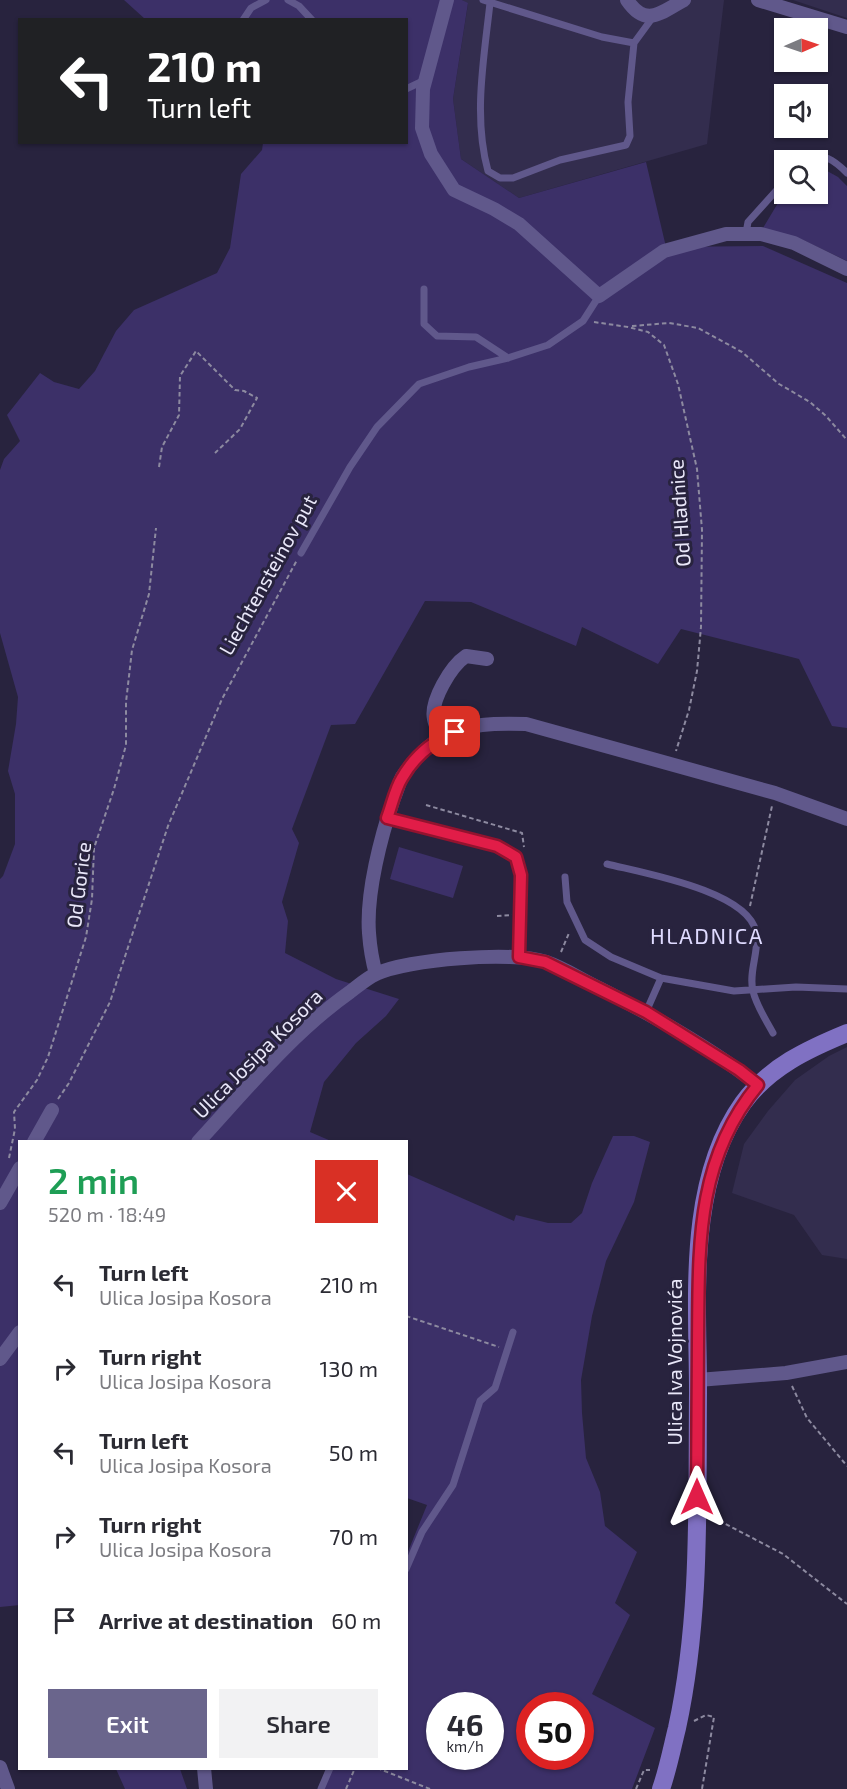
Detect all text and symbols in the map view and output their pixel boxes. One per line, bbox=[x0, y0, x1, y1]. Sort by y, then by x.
north arrow bbox=[774, 18, 828, 72]
map controls bbox=[774, 18, 828, 204]
text: 210 m bbox=[147, 40, 262, 90]
icon: left bbox=[48, 42, 126, 120]
button: sound bbox=[774, 84, 828, 138]
text: Turn left bbox=[147, 91, 251, 123]
button: search bbox=[774, 150, 828, 204]
street label: Od Hladnice bbox=[663, 458, 695, 568]
street label: Liechtensteinov put bbox=[213, 490, 321, 659]
pin bbox=[429, 706, 480, 757]
icon: arrive bbox=[438, 715, 471, 748]
street label: Od Gorice bbox=[61, 840, 95, 929]
district label: HLADNICA bbox=[650, 922, 764, 948]
street label: Ulica Josipa Kosora bbox=[188, 984, 327, 1123]
text: 2 min bbox=[48, 1158, 139, 1201]
button: close bbox=[315, 1160, 378, 1223]
text: 520 m · 18:49 bbox=[48, 1202, 166, 1226]
text: Turn left bbox=[99, 1259, 188, 1285]
icon: left bbox=[48, 1268, 81, 1301]
text: 210 m bbox=[319, 1271, 378, 1297]
street label: Ulica Iva Vojnovića bbox=[662, 1278, 686, 1446]
text: Ulica Josipa Kosora bbox=[99, 1285, 272, 1309]
text: Turn right bbox=[99, 1343, 201, 1369]
icon: right bbox=[48, 1352, 81, 1385]
text: 130 m bbox=[320, 1355, 378, 1381]
text: Ulica Josipa Kosora bbox=[99, 1369, 272, 1393]
text: Turn left bbox=[99, 1427, 188, 1453]
icon: left bbox=[48, 1436, 81, 1469]
text: 50 m bbox=[329, 1439, 378, 1465]
text: Ulica Josipa Kosora bbox=[99, 1453, 272, 1477]
position arrow bbox=[665, 1465, 729, 1529]
text: Turn right bbox=[99, 1511, 201, 1537]
icon: right bbox=[48, 1520, 81, 1553]
text: 70 m bbox=[329, 1523, 378, 1549]
text: Ulica Josipa Kosora bbox=[99, 1537, 272, 1561]
icon: arrive bbox=[48, 1604, 81, 1637]
text: Arrive at destination bbox=[99, 1607, 313, 1633]
text: 60 m bbox=[331, 1607, 381, 1633]
button: Exit bbox=[48, 1689, 207, 1758]
button: Share bbox=[219, 1689, 378, 1758]
speed limit sign: 50 bbox=[516, 1692, 594, 1770]
text: 46 bbox=[447, 1706, 483, 1742]
text: km/h bbox=[446, 1737, 484, 1755]

